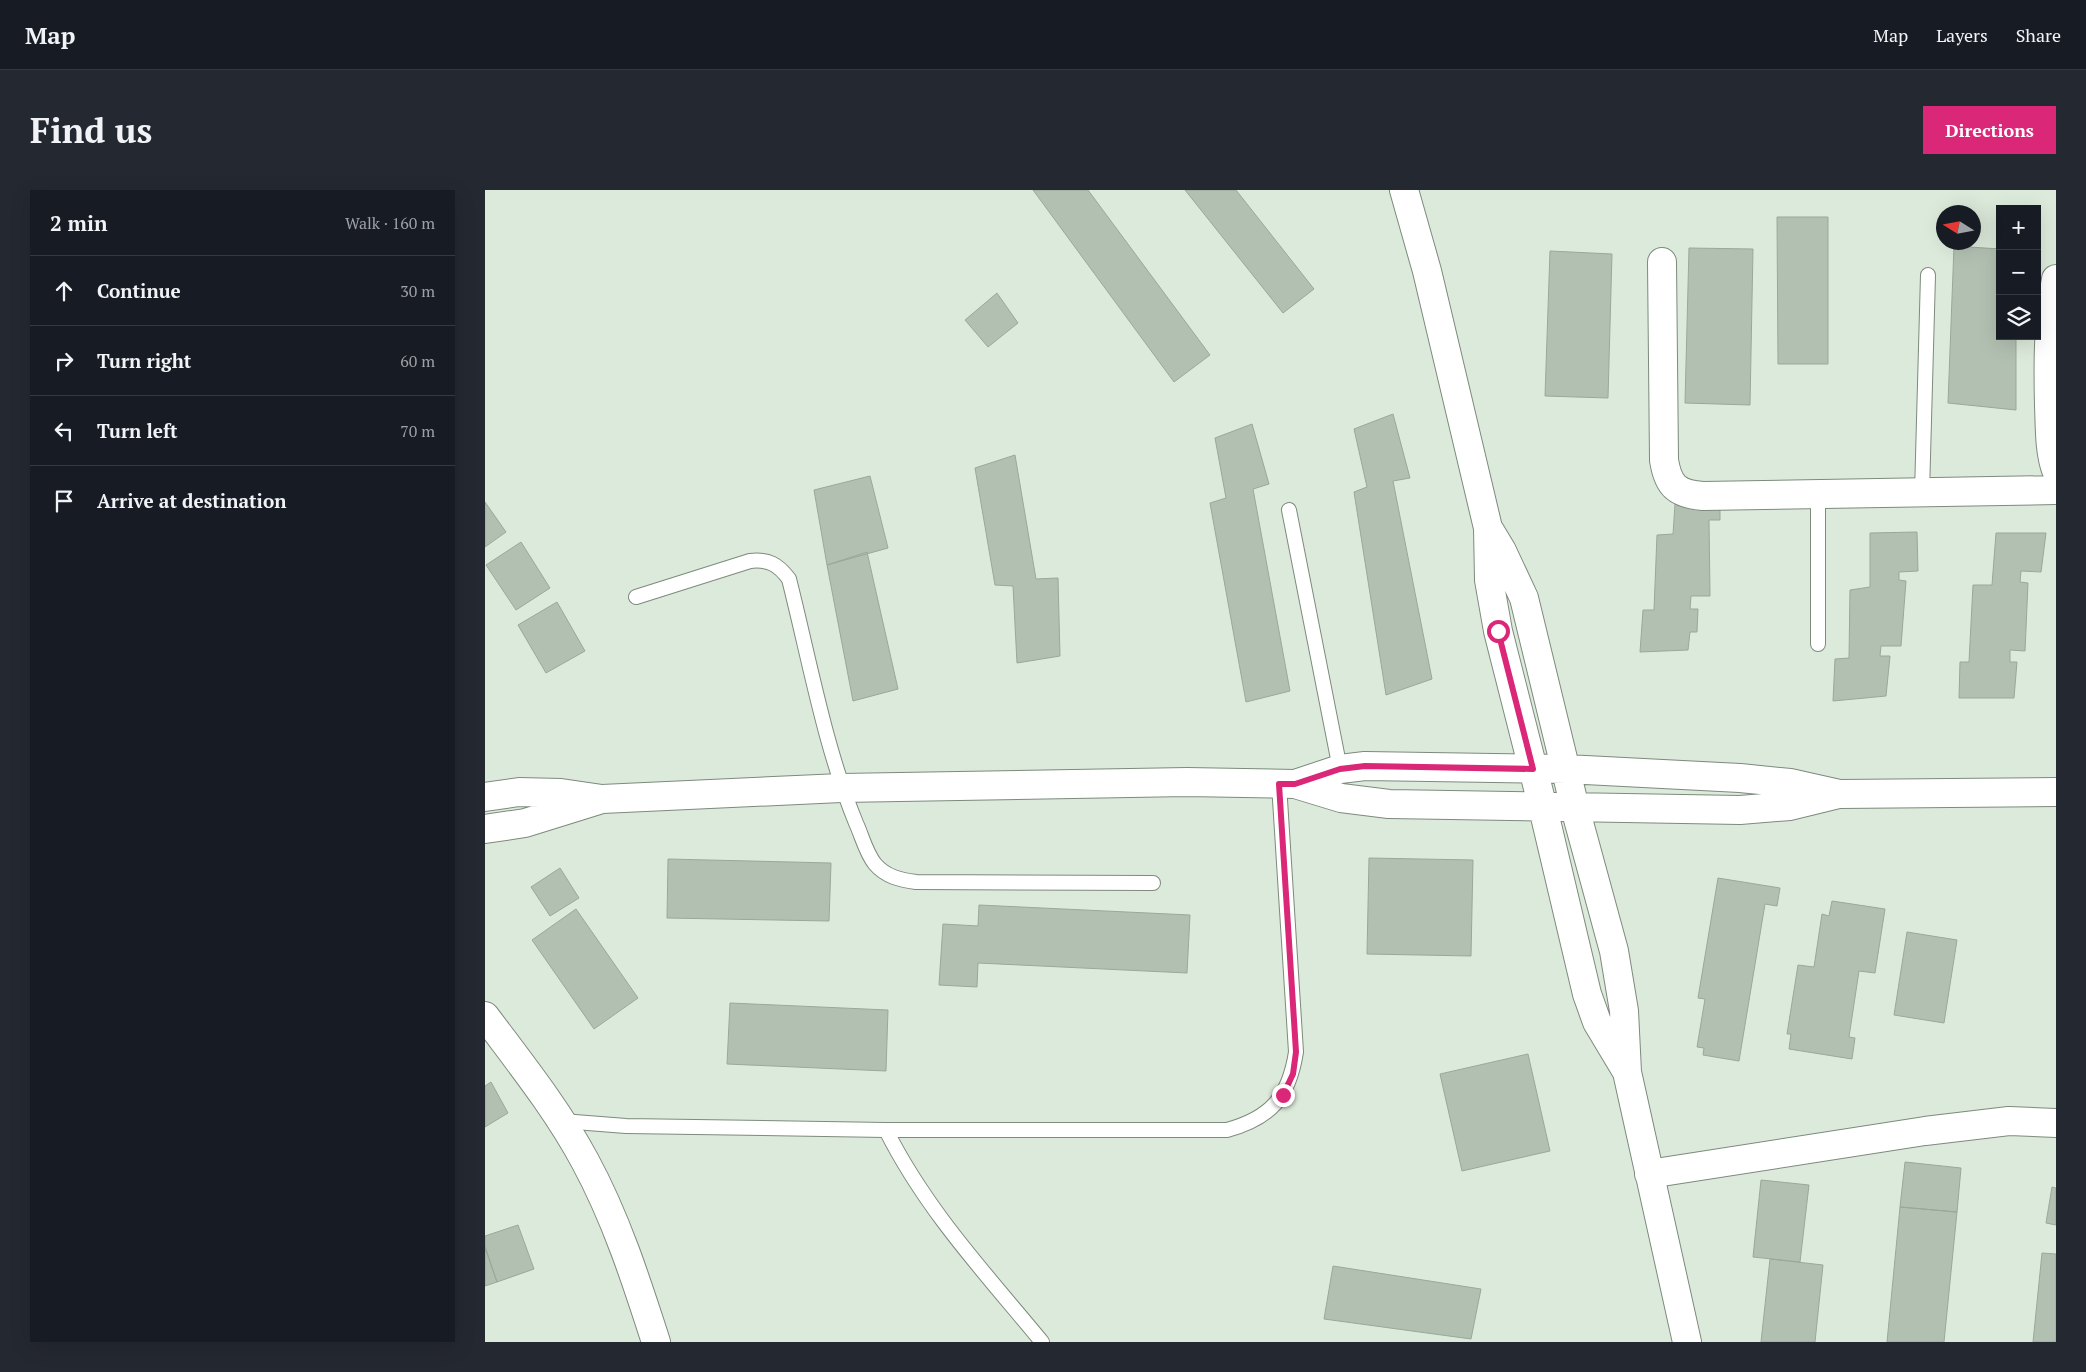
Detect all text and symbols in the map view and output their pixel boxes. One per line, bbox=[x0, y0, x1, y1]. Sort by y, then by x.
text: Map bbox=[25, 19, 75, 51]
text: Map bbox=[1873, 23, 1908, 47]
text: Layers bbox=[1936, 23, 1988, 47]
text: Share bbox=[2016, 23, 2061, 47]
button: Directions bbox=[1923, 106, 2056, 154]
text: Find us bbox=[30, 107, 152, 153]
north arrow bbox=[1936, 205, 1981, 250]
map controls bbox=[1996, 205, 2041, 340]
button: + bbox=[1996, 205, 2041, 250]
text: 2 min bbox=[50, 209, 107, 237]
text: Walk · 160 m bbox=[345, 212, 435, 234]
button: − bbox=[1996, 250, 2041, 295]
icon: ahead bbox=[50, 277, 78, 305]
text: Continue bbox=[97, 278, 181, 303]
text: 30 m bbox=[400, 280, 435, 302]
button: layers bbox=[1996, 295, 2041, 340]
icon: right bbox=[50, 347, 78, 375]
text: Turn right bbox=[97, 348, 191, 373]
text: 60 m bbox=[400, 350, 435, 372]
icon: left bbox=[50, 417, 78, 445]
text: Turn left bbox=[97, 418, 178, 443]
text: 70 m bbox=[400, 420, 435, 442]
icon: arrive bbox=[50, 487, 78, 515]
text: Arrive at destination bbox=[97, 488, 286, 513]
route start bbox=[1487, 620, 1510, 643]
route end bbox=[1272, 1084, 1295, 1107]

